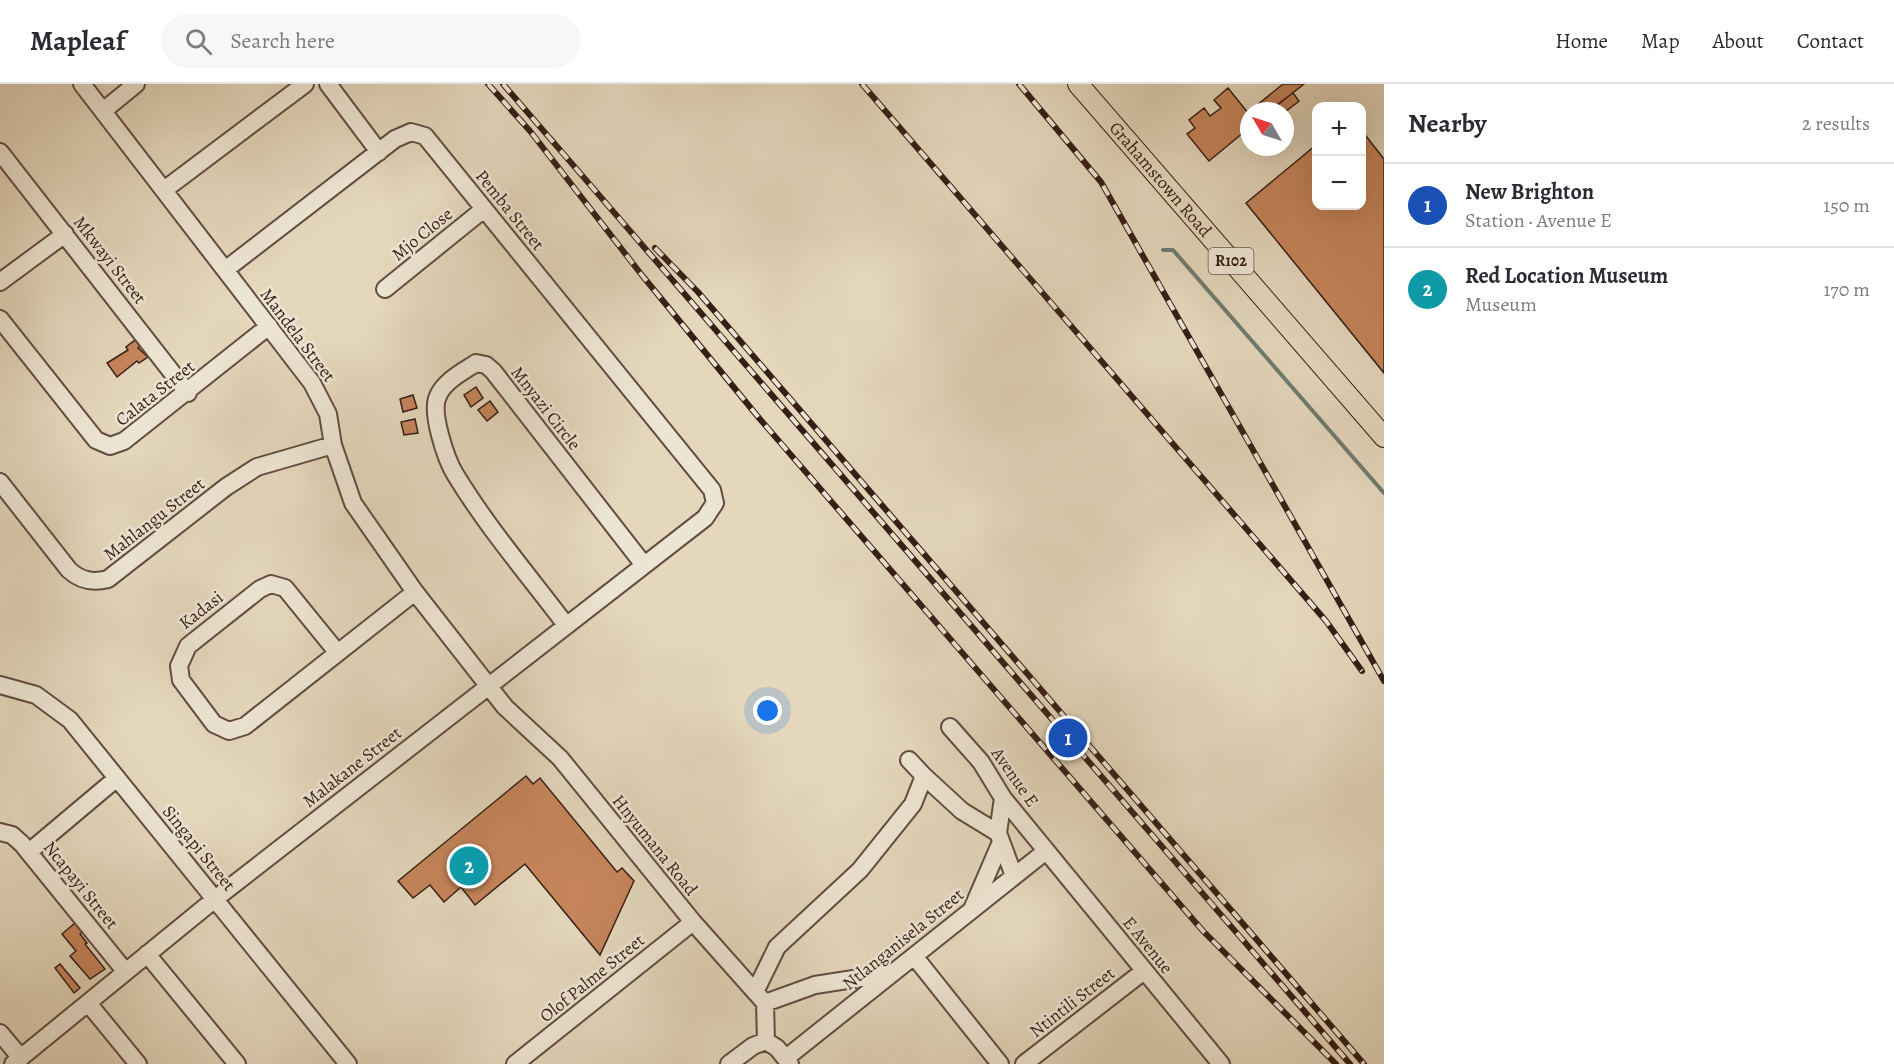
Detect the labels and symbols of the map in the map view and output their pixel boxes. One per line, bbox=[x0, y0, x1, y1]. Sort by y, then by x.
north arrow bbox=[1240, 102, 1294, 156]
street label: Grahamstown Road bbox=[1104, 116, 1217, 242]
street label: Pemba Street bbox=[470, 165, 550, 255]
street label: Mjo Close bbox=[386, 202, 458, 266]
street label: Mkwayi Street bbox=[68, 211, 152, 309]
road number: R102 bbox=[1208, 248, 1254, 274]
street label: Mandela Street bbox=[255, 283, 341, 387]
street label: Calata Street bbox=[110, 354, 200, 432]
street label: Mnyazi Circle bbox=[506, 361, 586, 455]
street label: Mahlangu Street bbox=[98, 472, 210, 566]
street label: Kadasi bbox=[174, 585, 228, 635]
your location bbox=[753, 696, 782, 725]
pin: 1 bbox=[1048, 716, 1088, 760]
street label: Malakane Street bbox=[298, 721, 406, 813]
street label: Avenue E bbox=[985, 742, 1044, 812]
street label: Hnyumana Road bbox=[607, 790, 703, 901]
street label: Singapi Street bbox=[157, 800, 241, 896]
street label: Ncapayi Street bbox=[38, 836, 124, 934]
pin: 2 bbox=[450, 844, 488, 888]
street label: Ntlanganisela Street bbox=[837, 883, 969, 995]
street label: E Avenue bbox=[1117, 911, 1179, 979]
street label: Olof Palme Street bbox=[535, 928, 650, 1028]
street label: Ntintili Street bbox=[1024, 961, 1120, 1043]

